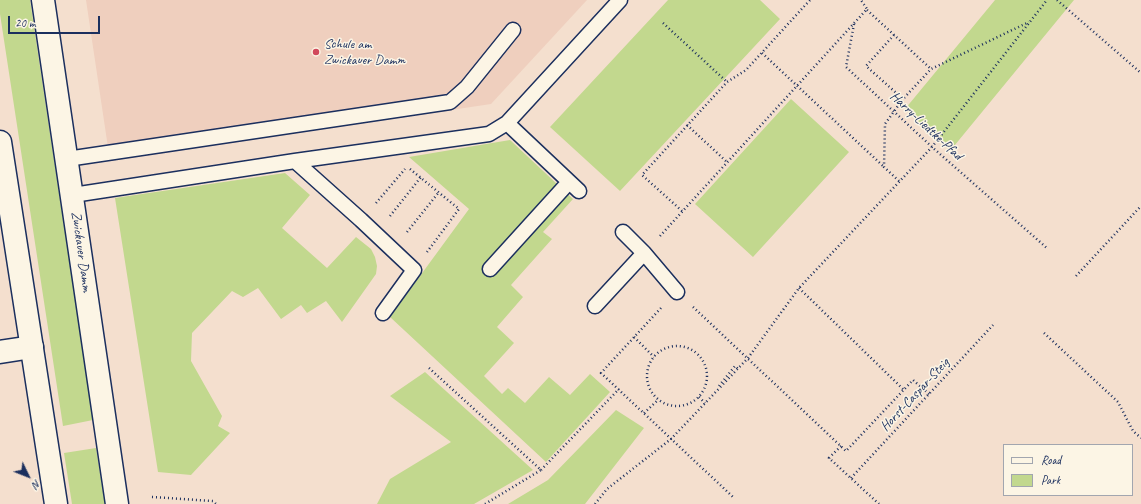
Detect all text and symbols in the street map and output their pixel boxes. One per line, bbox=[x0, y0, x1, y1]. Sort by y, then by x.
scale bar bbox=[10, 8, 102, 34]
text: 20 m bbox=[15, 15, 35, 31]
place label: Schule am Zwickauer Damm bbox=[324, 36, 405, 68]
marker: Schule am Zwickauer Damm bbox=[311, 47, 321, 57]
street label: Harry-Liedtke-Pfad bbox=[886, 88, 966, 164]
street label: Zwickauer Damm bbox=[67, 211, 95, 293]
street label: Horst-Caspar-Steig bbox=[877, 355, 953, 435]
legend bbox=[1003, 444, 1133, 496]
text: Road bbox=[1041, 452, 1061, 468]
north arrow bbox=[8, 456, 48, 496]
text: Park bbox=[1041, 472, 1060, 488]
text: N bbox=[29, 477, 44, 491]

